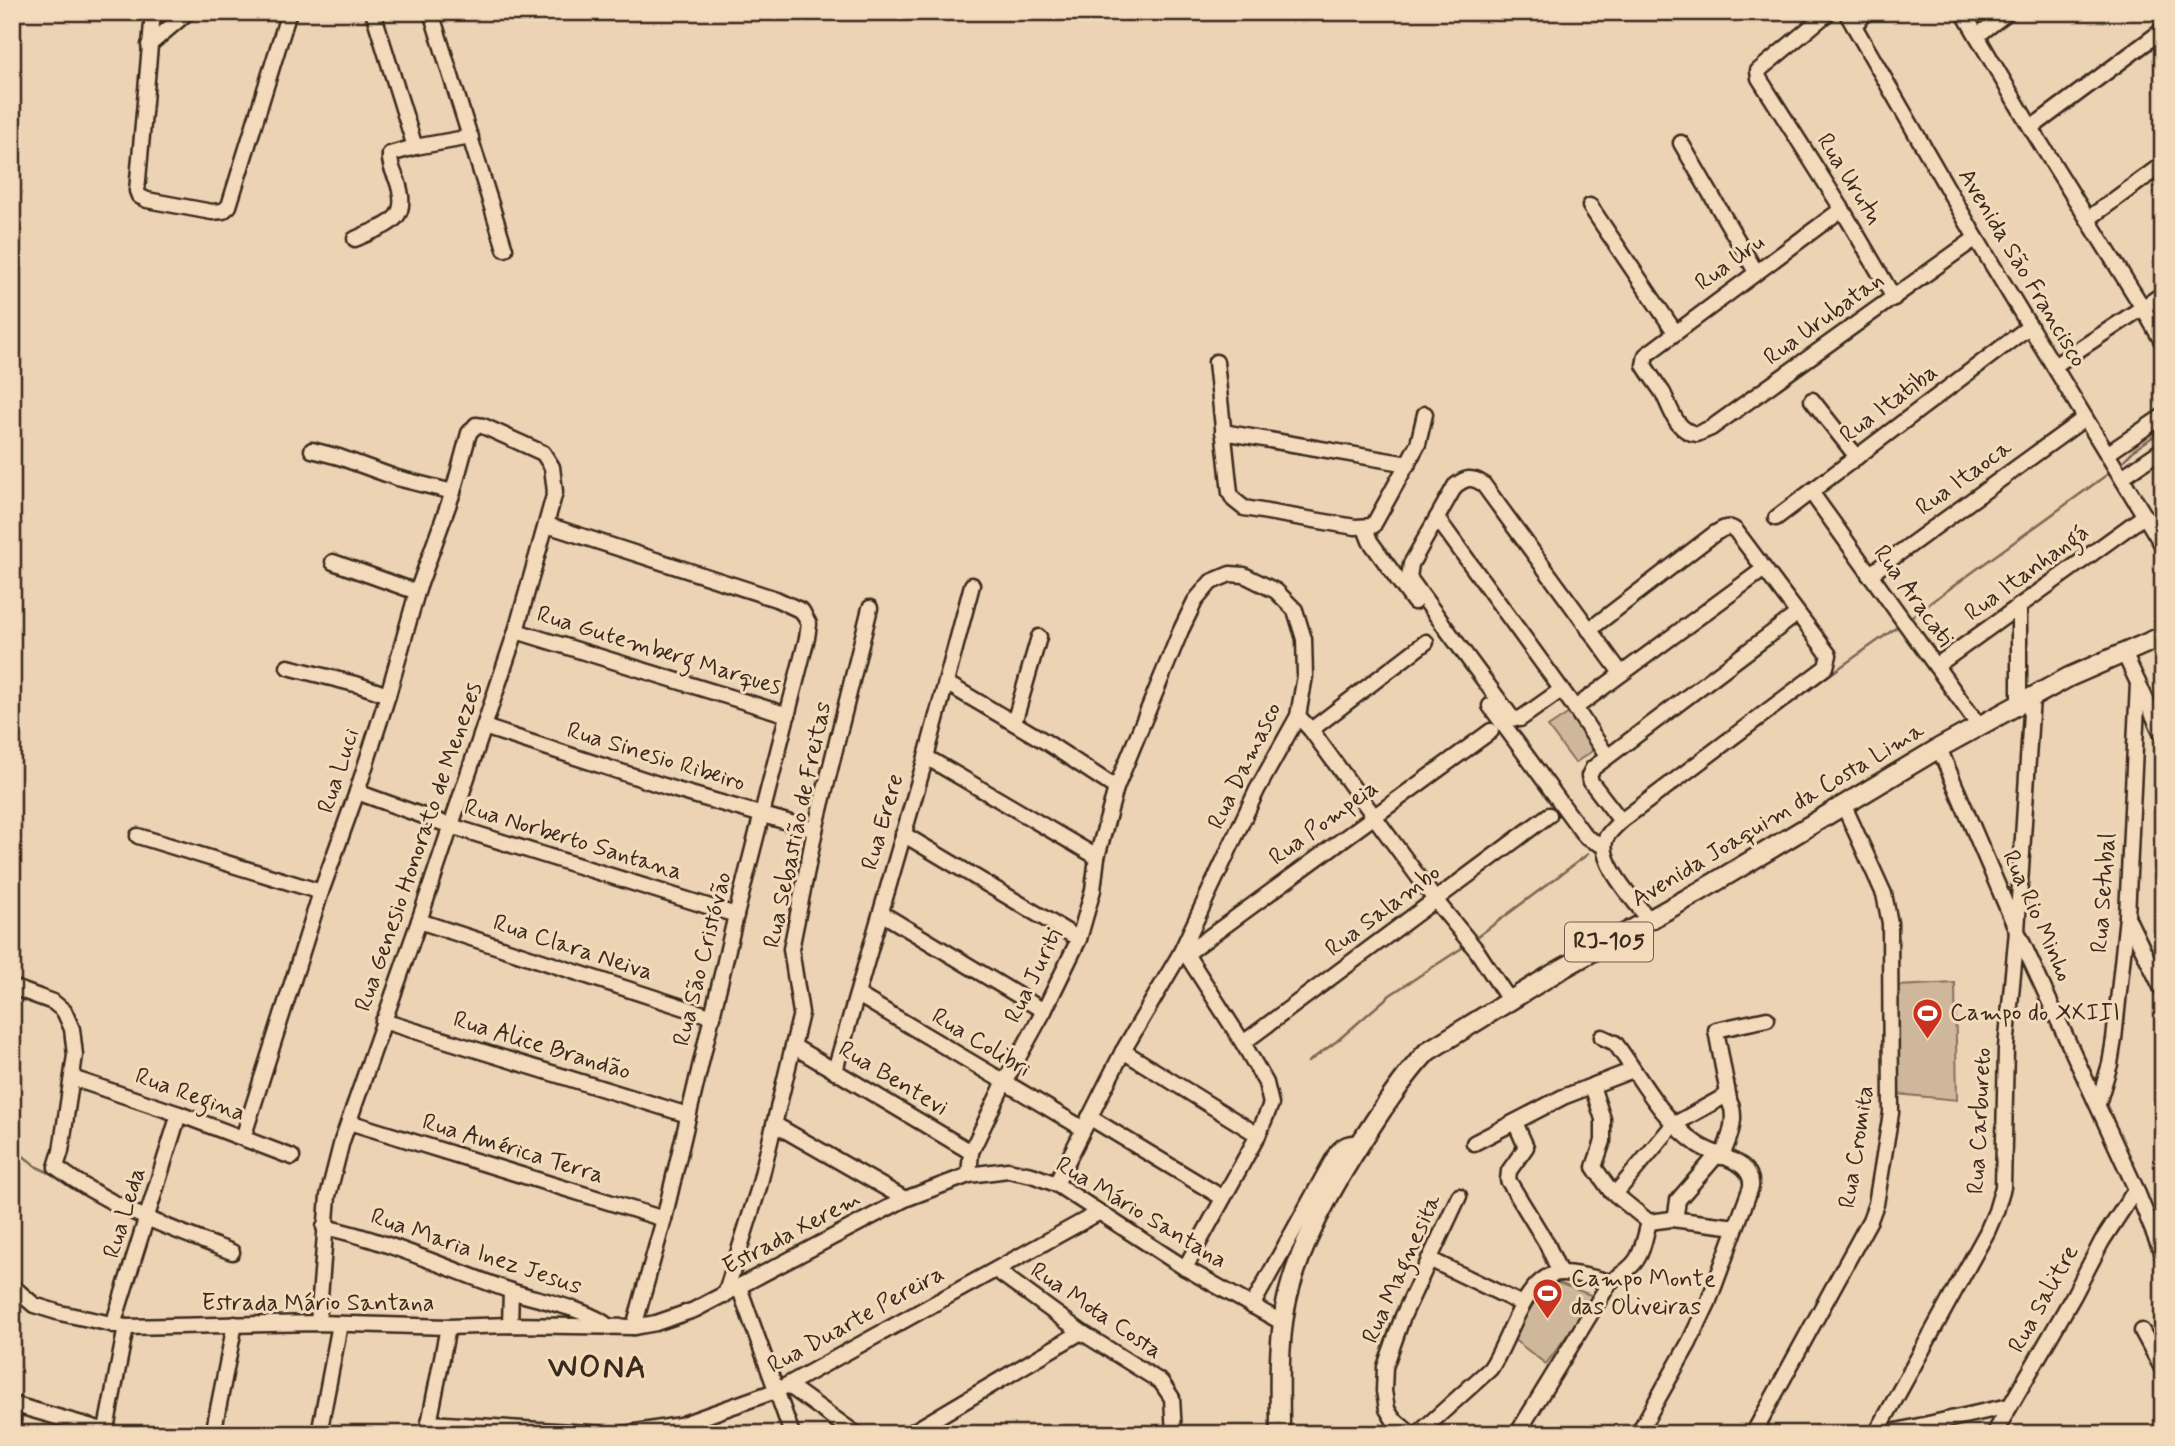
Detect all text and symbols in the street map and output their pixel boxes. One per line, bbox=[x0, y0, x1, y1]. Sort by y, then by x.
street label: Rua Urutu bbox=[1809, 128, 1889, 230]
street label: Avenida São Francisco bbox=[1950, 163, 2094, 373]
street label: Rua Uru bbox=[1689, 227, 1771, 299]
street label: Rua Urubatan bbox=[1758, 265, 1890, 373]
street label: Rua Itatiba bbox=[1834, 357, 1944, 451]
street label: Rua Itaoca bbox=[1910, 432, 2019, 523]
street label: Rua Itanhangá bbox=[1958, 517, 2097, 631]
street label: Rua Aracati bbox=[1866, 539, 1960, 653]
street label: Rua Gutemberg Marques bbox=[532, 599, 785, 706]
street label: Rua Genesio Honorato de Menezes bbox=[348, 678, 490, 1016]
street label: Rua Damasco bbox=[1201, 697, 1289, 835]
street label: Rua Sebastião de Freitas bbox=[757, 699, 839, 951]
street label: Rua Sinesio Ribeiro bbox=[563, 715, 749, 799]
street label: Avenida Joaquim da Costa Lima bbox=[1626, 715, 1931, 915]
street label: Rua Luci bbox=[311, 725, 367, 817]
street label: Rua Erere bbox=[854, 770, 912, 874]
street label: Rua Pompeia bbox=[1263, 773, 1385, 873]
street label: Rua Norberto Santana bbox=[460, 792, 686, 888]
street label: Rua Setubal bbox=[2084, 832, 2124, 954]
street label: Rua Rio Minho bbox=[1994, 846, 2080, 986]
street label: Rua Salambo bbox=[1319, 858, 1447, 964]
street label: Rua São Cristóvão bbox=[666, 869, 740, 1049]
street label: Rua Clara Neiva bbox=[489, 908, 657, 988]
street label: Rua Juriti bbox=[998, 923, 1070, 1029]
road number: RJ-105 bbox=[1565, 923, 1653, 962]
sports icon: Campo do XXIII bbox=[1910, 996, 1944, 1040]
place label: Campo do XXIII bbox=[1950, 998, 2120, 1029]
street label: Rua Colibri bbox=[926, 1001, 1036, 1085]
street label: Rua Alice Brandão bbox=[449, 1004, 635, 1088]
street label: Rua Bentevi bbox=[832, 1034, 954, 1124]
street label: Rua Carbureto bbox=[1961, 1047, 1999, 1195]
street label: Rua Regina bbox=[130, 1061, 249, 1132]
street label: Rua Cromita bbox=[1832, 1083, 1882, 1211]
street label: Rua América Terra bbox=[418, 1107, 608, 1191]
street label: Rua Mário Santana bbox=[1050, 1150, 1232, 1276]
street label: Rua Leda bbox=[97, 1164, 153, 1262]
street label: Estrada Xerem bbox=[717, 1184, 867, 1282]
street label: Rua Magnesita bbox=[1355, 1189, 1452, 1350]
street label: Rua Maria Inez Jesus bbox=[366, 1201, 586, 1303]
street label: Rua Salitre bbox=[2002, 1239, 2087, 1359]
street label: Rua Mota Costa bbox=[1024, 1255, 1168, 1367]
street label: Rua Duarte Pereira bbox=[762, 1259, 950, 1381]
place label: Campo Monte das Oliveiras bbox=[1571, 1264, 1716, 1323]
sports icon: Campo Monte das Oliveiras bbox=[1531, 1276, 1565, 1320]
street label: Estrada Mário Santana bbox=[201, 1288, 435, 1319]
district label: WONA bbox=[548, 1347, 648, 1389]

